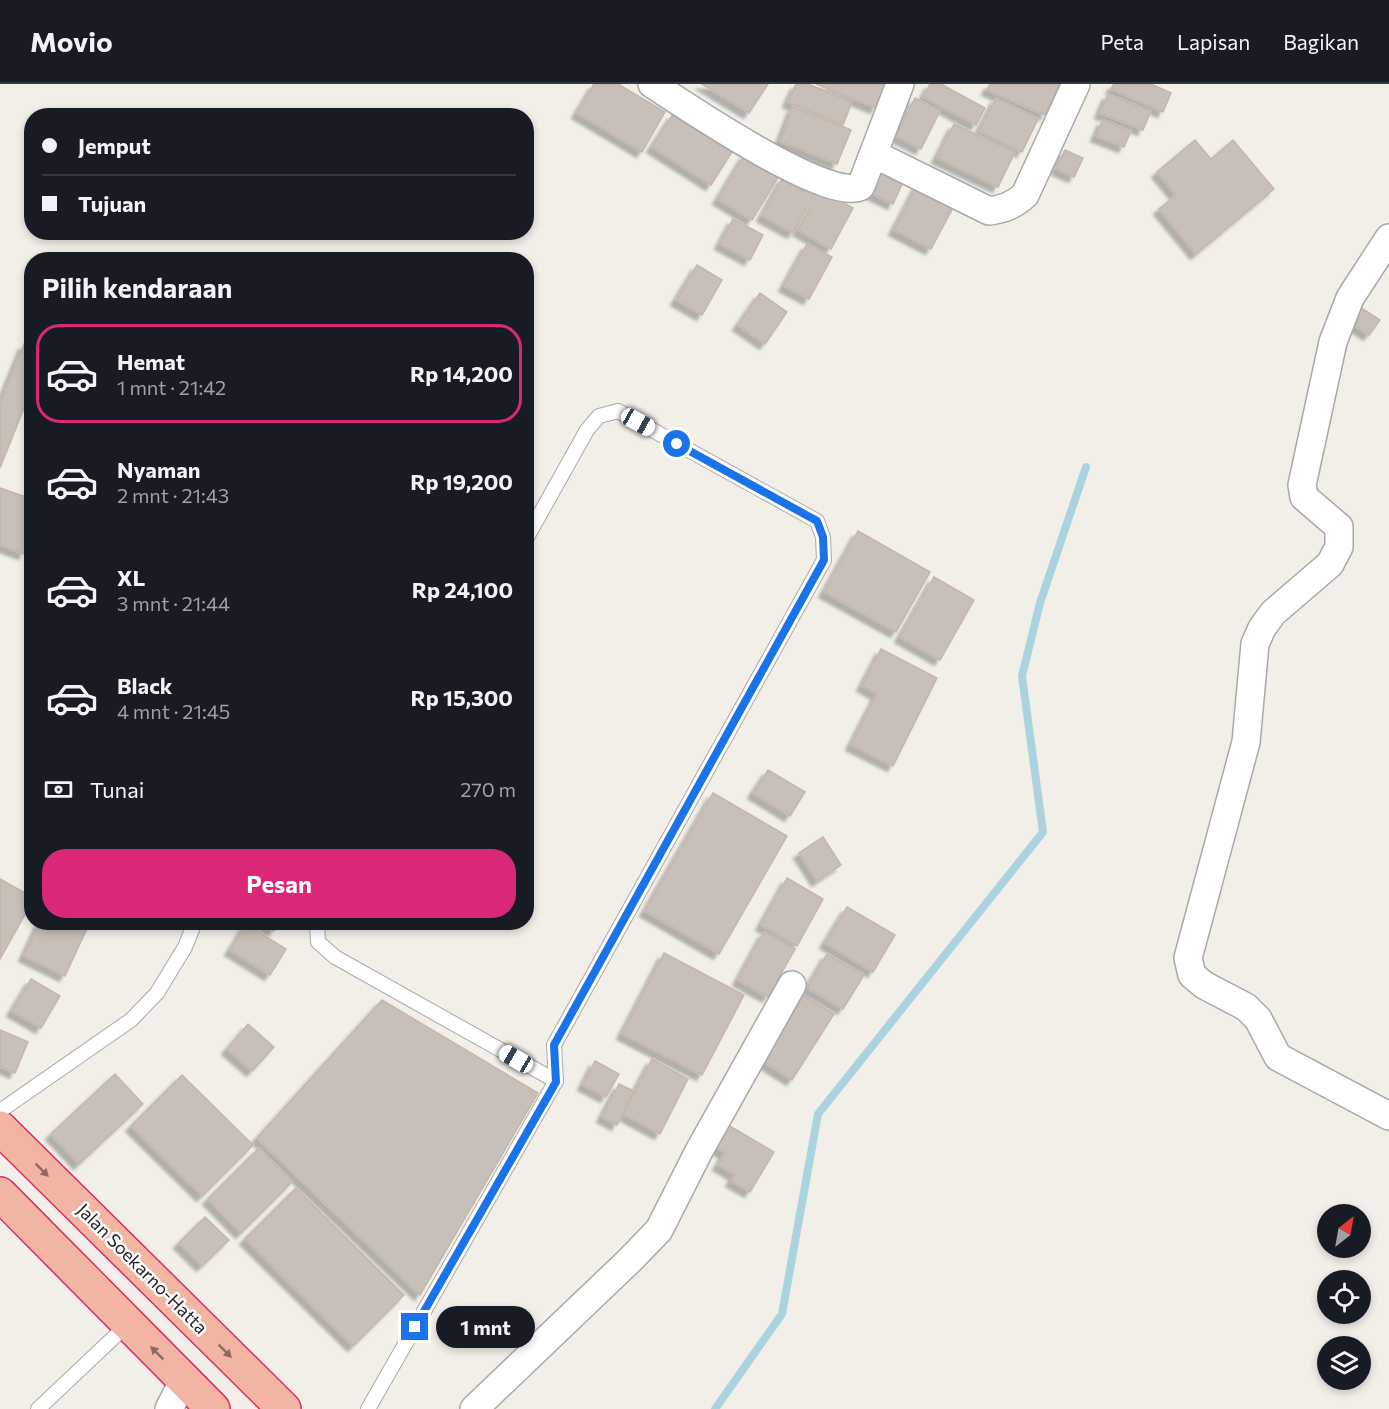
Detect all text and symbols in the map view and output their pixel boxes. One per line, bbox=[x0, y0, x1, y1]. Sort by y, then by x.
text: Movio bbox=[30, 24, 113, 58]
text: Peta bbox=[1101, 29, 1144, 54]
text: Lapisan bbox=[1177, 29, 1250, 54]
text: Bagikan bbox=[1283, 29, 1359, 54]
text: Jemput bbox=[78, 132, 151, 159]
text: Tujuan bbox=[78, 190, 146, 217]
text: Pilih kendaraan bbox=[42, 271, 232, 304]
icon: car bbox=[45, 347, 99, 401]
text: Hemat bbox=[117, 348, 185, 375]
text: Rp 14,200 bbox=[410, 360, 513, 387]
text: 1 mnt · 21:42 bbox=[117, 375, 226, 399]
car bbox=[618, 405, 658, 439]
route start bbox=[663, 430, 690, 457]
icon: car bbox=[45, 455, 99, 509]
text: Nyaman bbox=[117, 456, 200, 483]
text: Rp 19,200 bbox=[410, 468, 513, 495]
text: 2 mnt · 21:43 bbox=[117, 483, 229, 507]
icon: car bbox=[45, 563, 99, 617]
text: XL bbox=[117, 564, 145, 591]
text: Rp 24,100 bbox=[412, 576, 513, 603]
text: 3 mnt · 21:44 bbox=[117, 591, 230, 615]
icon: car bbox=[45, 671, 99, 725]
text: Black bbox=[117, 672, 172, 699]
text: Rp 15,300 bbox=[411, 684, 513, 711]
text: 4 mnt · 21:45 bbox=[117, 699, 230, 723]
icon: cash bbox=[42, 773, 75, 806]
text: Tunai bbox=[90, 776, 144, 803]
text: 270 m bbox=[460, 777, 516, 801]
button: Pesan bbox=[42, 849, 516, 918]
car bbox=[496, 1042, 536, 1076]
one-way arrow bbox=[34, 1162, 48, 1176]
street label: Jalan Soekarno-Hatta bbox=[73, 1199, 212, 1338]
north arrow bbox=[1317, 1204, 1371, 1258]
map controls bbox=[1317, 1204, 1371, 1390]
button: locate bbox=[1317, 1270, 1371, 1324]
callout: 1 mnt bbox=[436, 1306, 535, 1348]
route end bbox=[401, 1313, 428, 1340]
text: 1 mnt bbox=[460, 1315, 511, 1339]
button: layers bbox=[1317, 1336, 1371, 1390]
one-way arrow bbox=[218, 1344, 233, 1358]
one-way arrow bbox=[151, 1346, 165, 1360]

